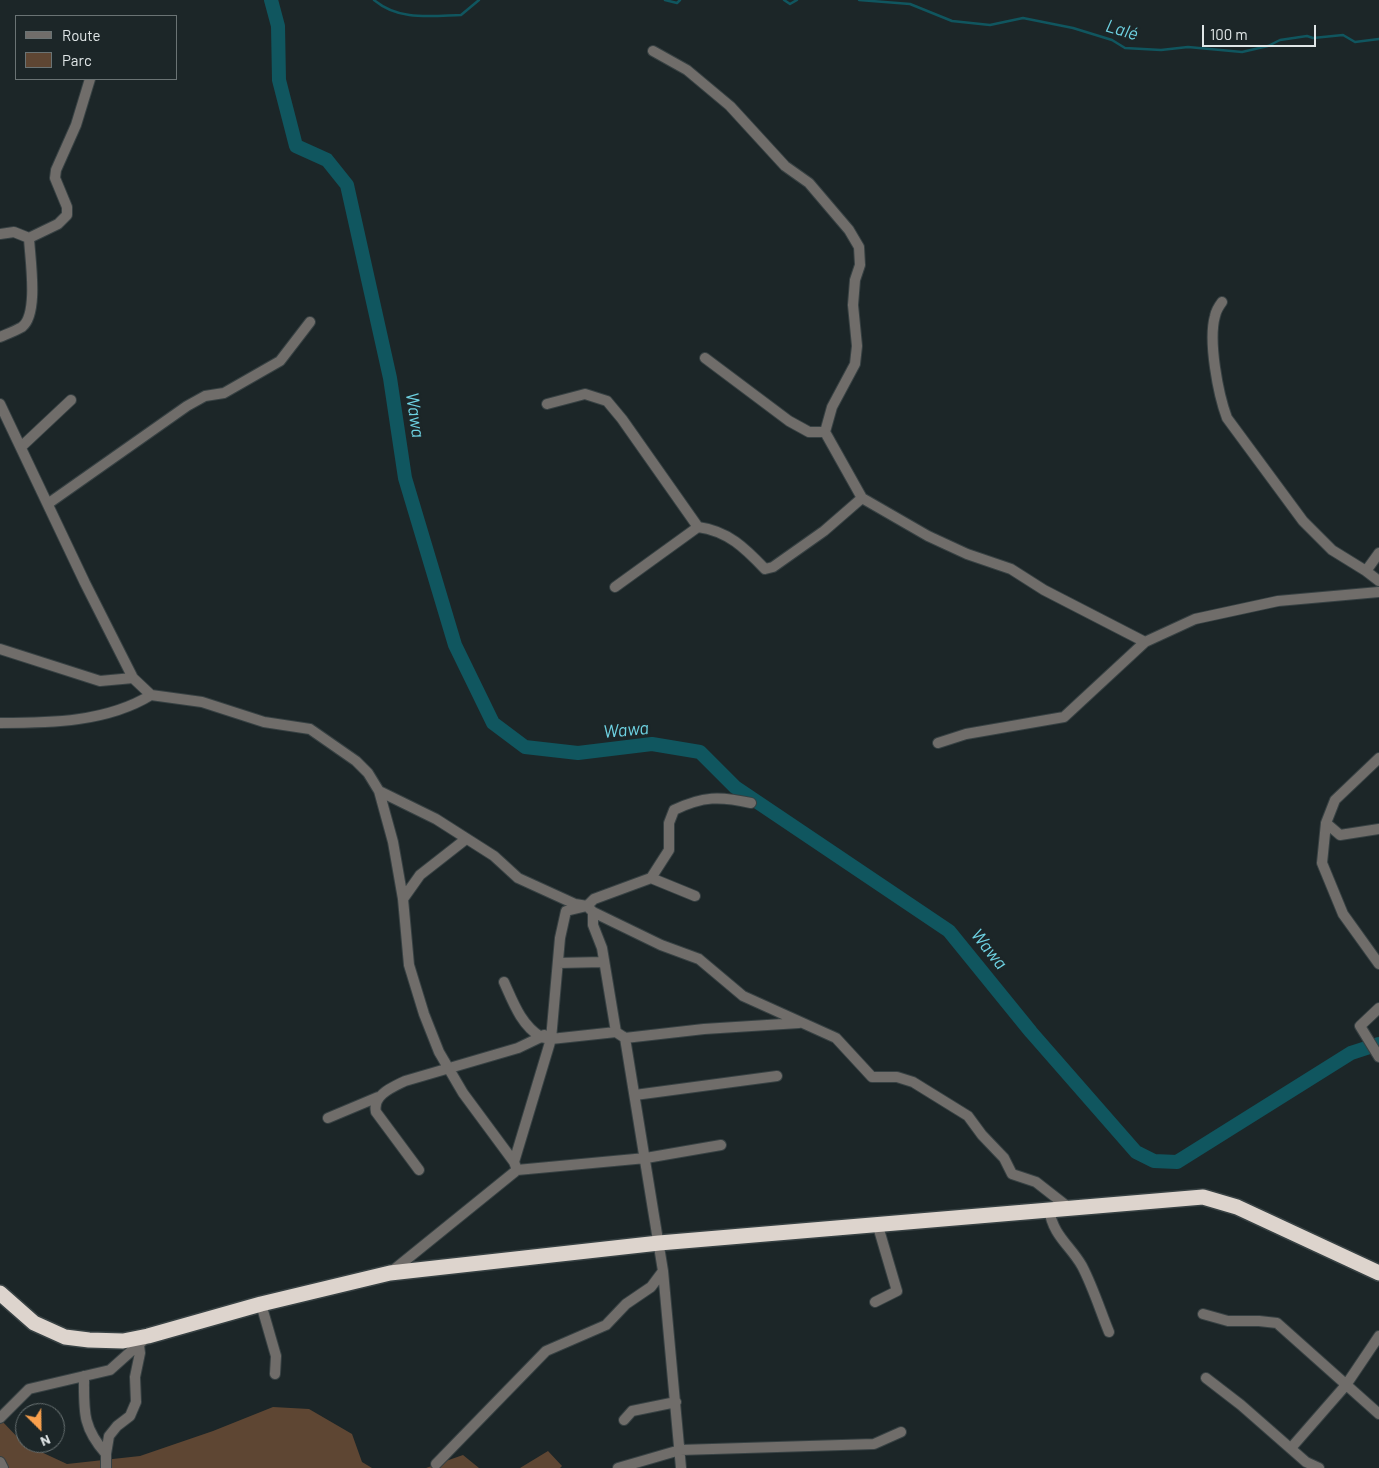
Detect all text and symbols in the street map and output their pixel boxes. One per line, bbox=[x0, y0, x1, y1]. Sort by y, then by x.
legend bbox=[15, 15, 178, 80]
water label: Lalé bbox=[1103, 15, 1141, 45]
scale bar bbox=[1204, 15, 1318, 47]
text: 100 m bbox=[1210, 25, 1248, 43]
text: Route bbox=[62, 26, 101, 44]
text: Parc bbox=[62, 51, 92, 69]
water label: Wawa bbox=[401, 391, 429, 439]
water label: Wawa bbox=[602, 717, 650, 743]
water label: Wawa bbox=[966, 924, 1012, 974]
north arrow bbox=[15, 1403, 65, 1453]
text: N bbox=[38, 1432, 53, 1451]

